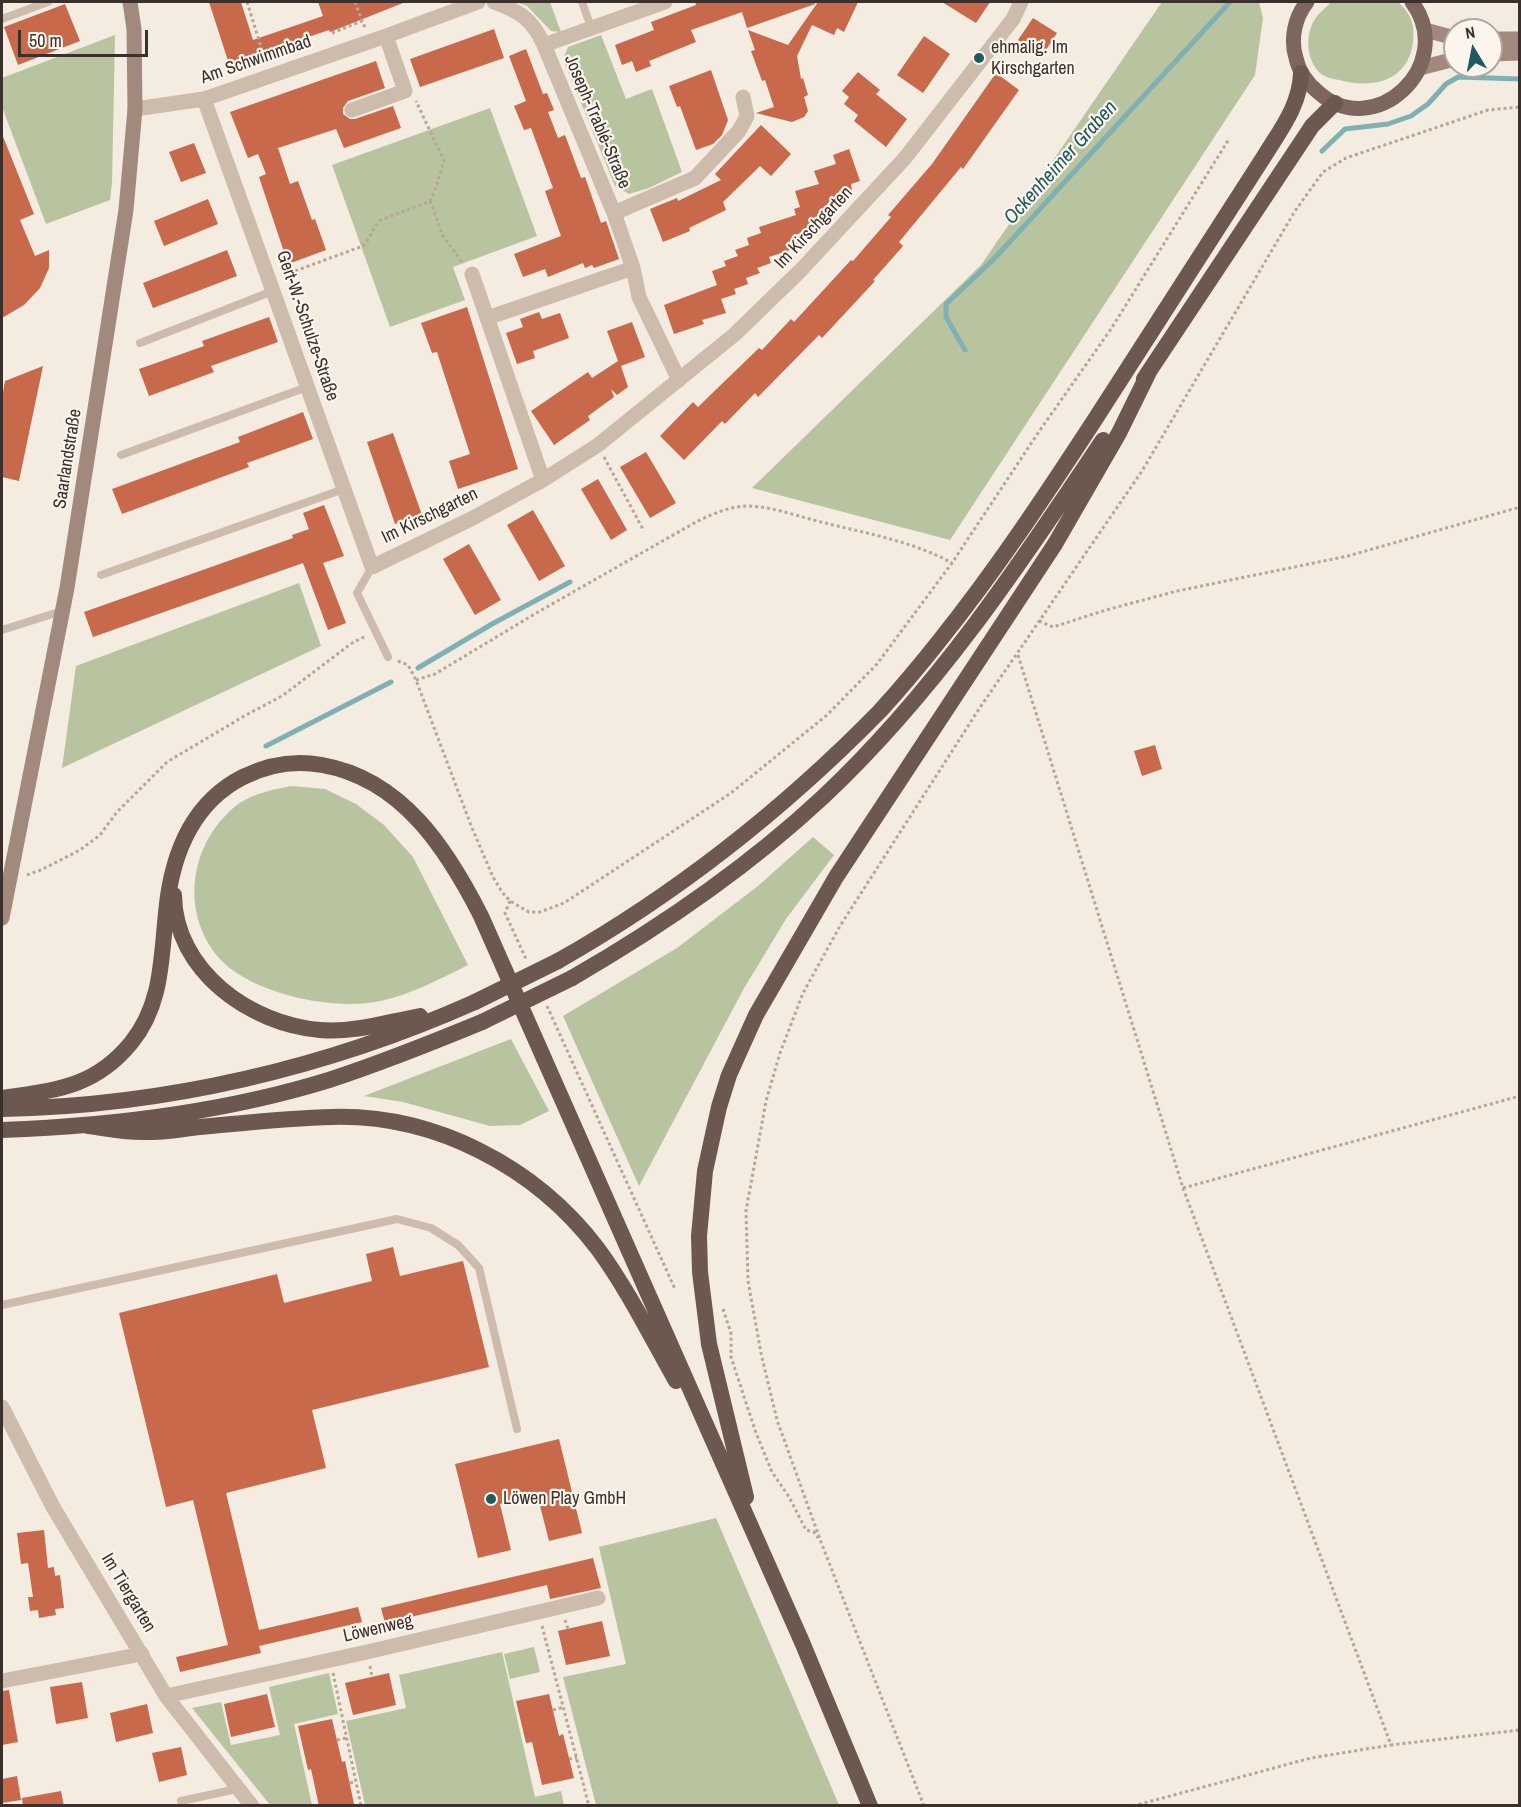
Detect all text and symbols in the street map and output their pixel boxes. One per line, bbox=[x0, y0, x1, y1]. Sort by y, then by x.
scale bar bbox=[21, 18, 152, 56]
north arrow bbox=[1443, 18, 1503, 78]
text: N bbox=[1464, 21, 1477, 44]
text: 50 m bbox=[29, 28, 62, 53]
street label: Am Schwimmbad bbox=[198, 31, 314, 89]
place label: ehmalig. Im Kirschgarten bbox=[991, 37, 1075, 80]
marker: ehmalig. Im Kirschgarten bbox=[972, 51, 986, 65]
street label: Joseph-Trablé-Straße bbox=[559, 52, 635, 192]
water label: Ockenheimer Graben bbox=[999, 96, 1123, 230]
street label: Im Kirschgarten bbox=[771, 183, 857, 273]
street label: Gert-W.-Schulze-Straße bbox=[271, 248, 343, 404]
street label: Saarlandstraße bbox=[49, 407, 87, 511]
street label: Im Kirschgarten bbox=[378, 483, 482, 549]
place label: Löwen Play GmbH bbox=[503, 1488, 626, 1510]
marker: Löwen Play GmbH bbox=[484, 1492, 498, 1506]
street label: Im Tiergarten bbox=[96, 1550, 160, 1636]
street label: Löwenweg bbox=[341, 1611, 415, 1647]

